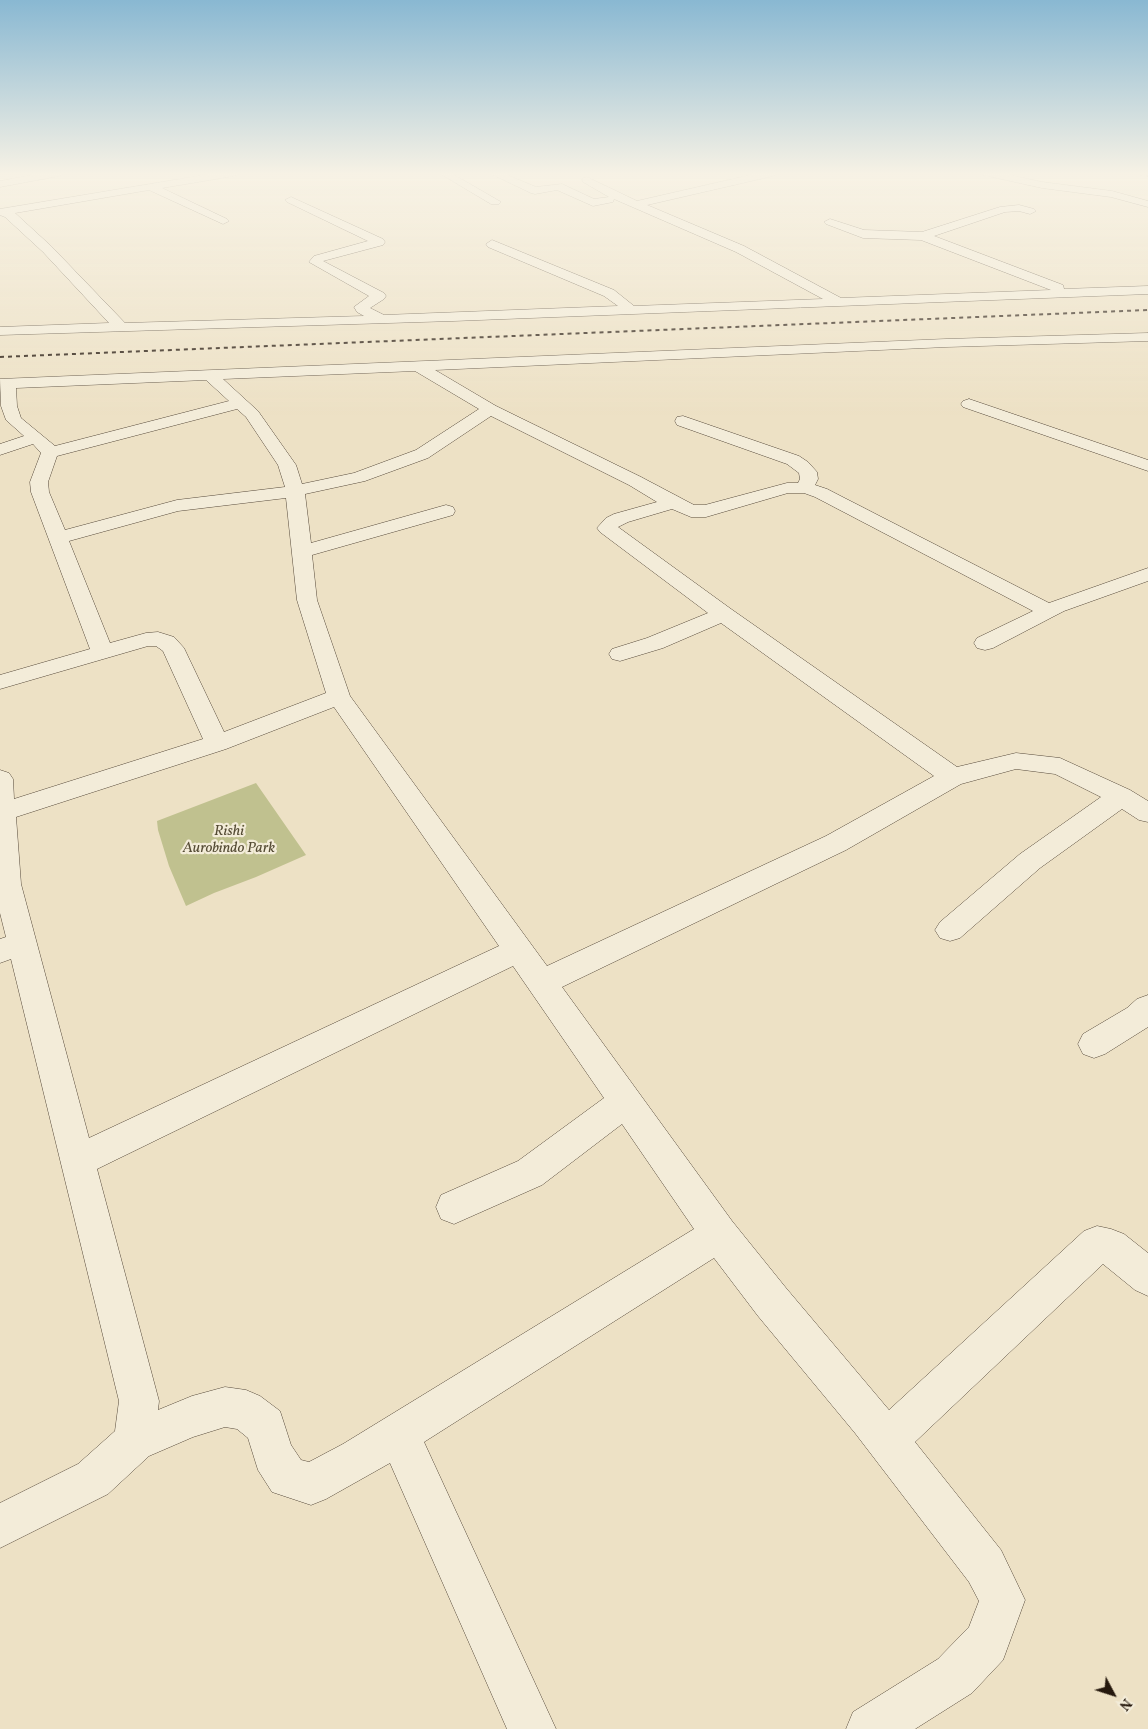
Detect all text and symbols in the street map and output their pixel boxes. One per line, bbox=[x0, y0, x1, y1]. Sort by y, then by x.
park label: Rishi Aurobindo Park bbox=[183, 823, 275, 858]
north arrow bbox=[1088, 1669, 1138, 1719]
text: N bbox=[1114, 1694, 1135, 1714]

